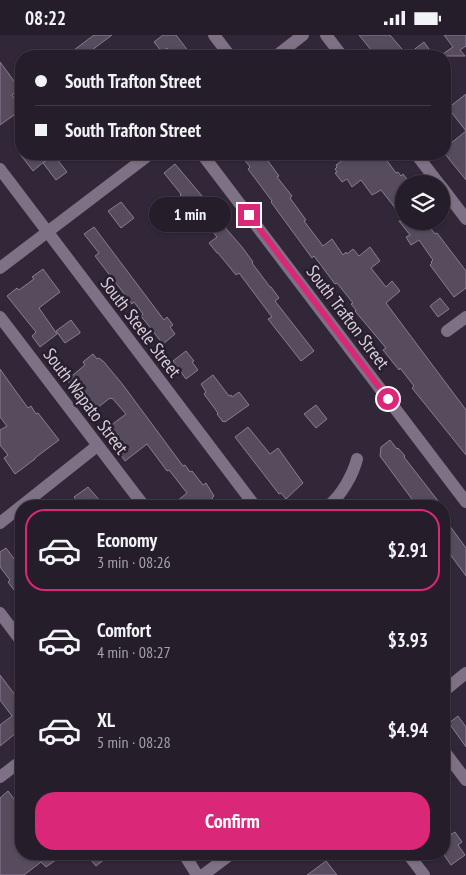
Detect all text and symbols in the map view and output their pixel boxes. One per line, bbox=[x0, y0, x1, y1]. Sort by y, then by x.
text: 08:22 bbox=[25, 6, 66, 30]
text: South Trafton Street bbox=[65, 69, 201, 93]
text: South Trafton Street bbox=[65, 118, 201, 142]
map controls bbox=[395, 175, 450, 230]
button: layers bbox=[395, 175, 450, 230]
callout: 1 min bbox=[149, 197, 232, 233]
text: 1 min bbox=[174, 204, 206, 224]
route end bbox=[238, 204, 260, 226]
street label: South Trafton Street bbox=[301, 261, 395, 374]
street label: South Steele Street bbox=[96, 272, 186, 382]
street label: South Wapato Street bbox=[39, 343, 133, 459]
route start bbox=[377, 388, 399, 410]
icon: car bbox=[37, 528, 82, 573]
text: Economy bbox=[97, 528, 157, 552]
text: $2.91 bbox=[388, 538, 428, 562]
text: 3 min · 08:26 bbox=[97, 552, 171, 572]
icon: car bbox=[37, 618, 82, 663]
text: Comfort bbox=[97, 618, 151, 642]
text: $3.93 bbox=[388, 628, 428, 652]
text: 4 min · 08:27 bbox=[97, 642, 171, 662]
icon: car bbox=[37, 708, 82, 753]
text: XL bbox=[97, 708, 115, 732]
text: $4.94 bbox=[388, 718, 428, 742]
text: 5 min · 08:28 bbox=[97, 732, 171, 752]
button: Confirm bbox=[35, 792, 430, 850]

